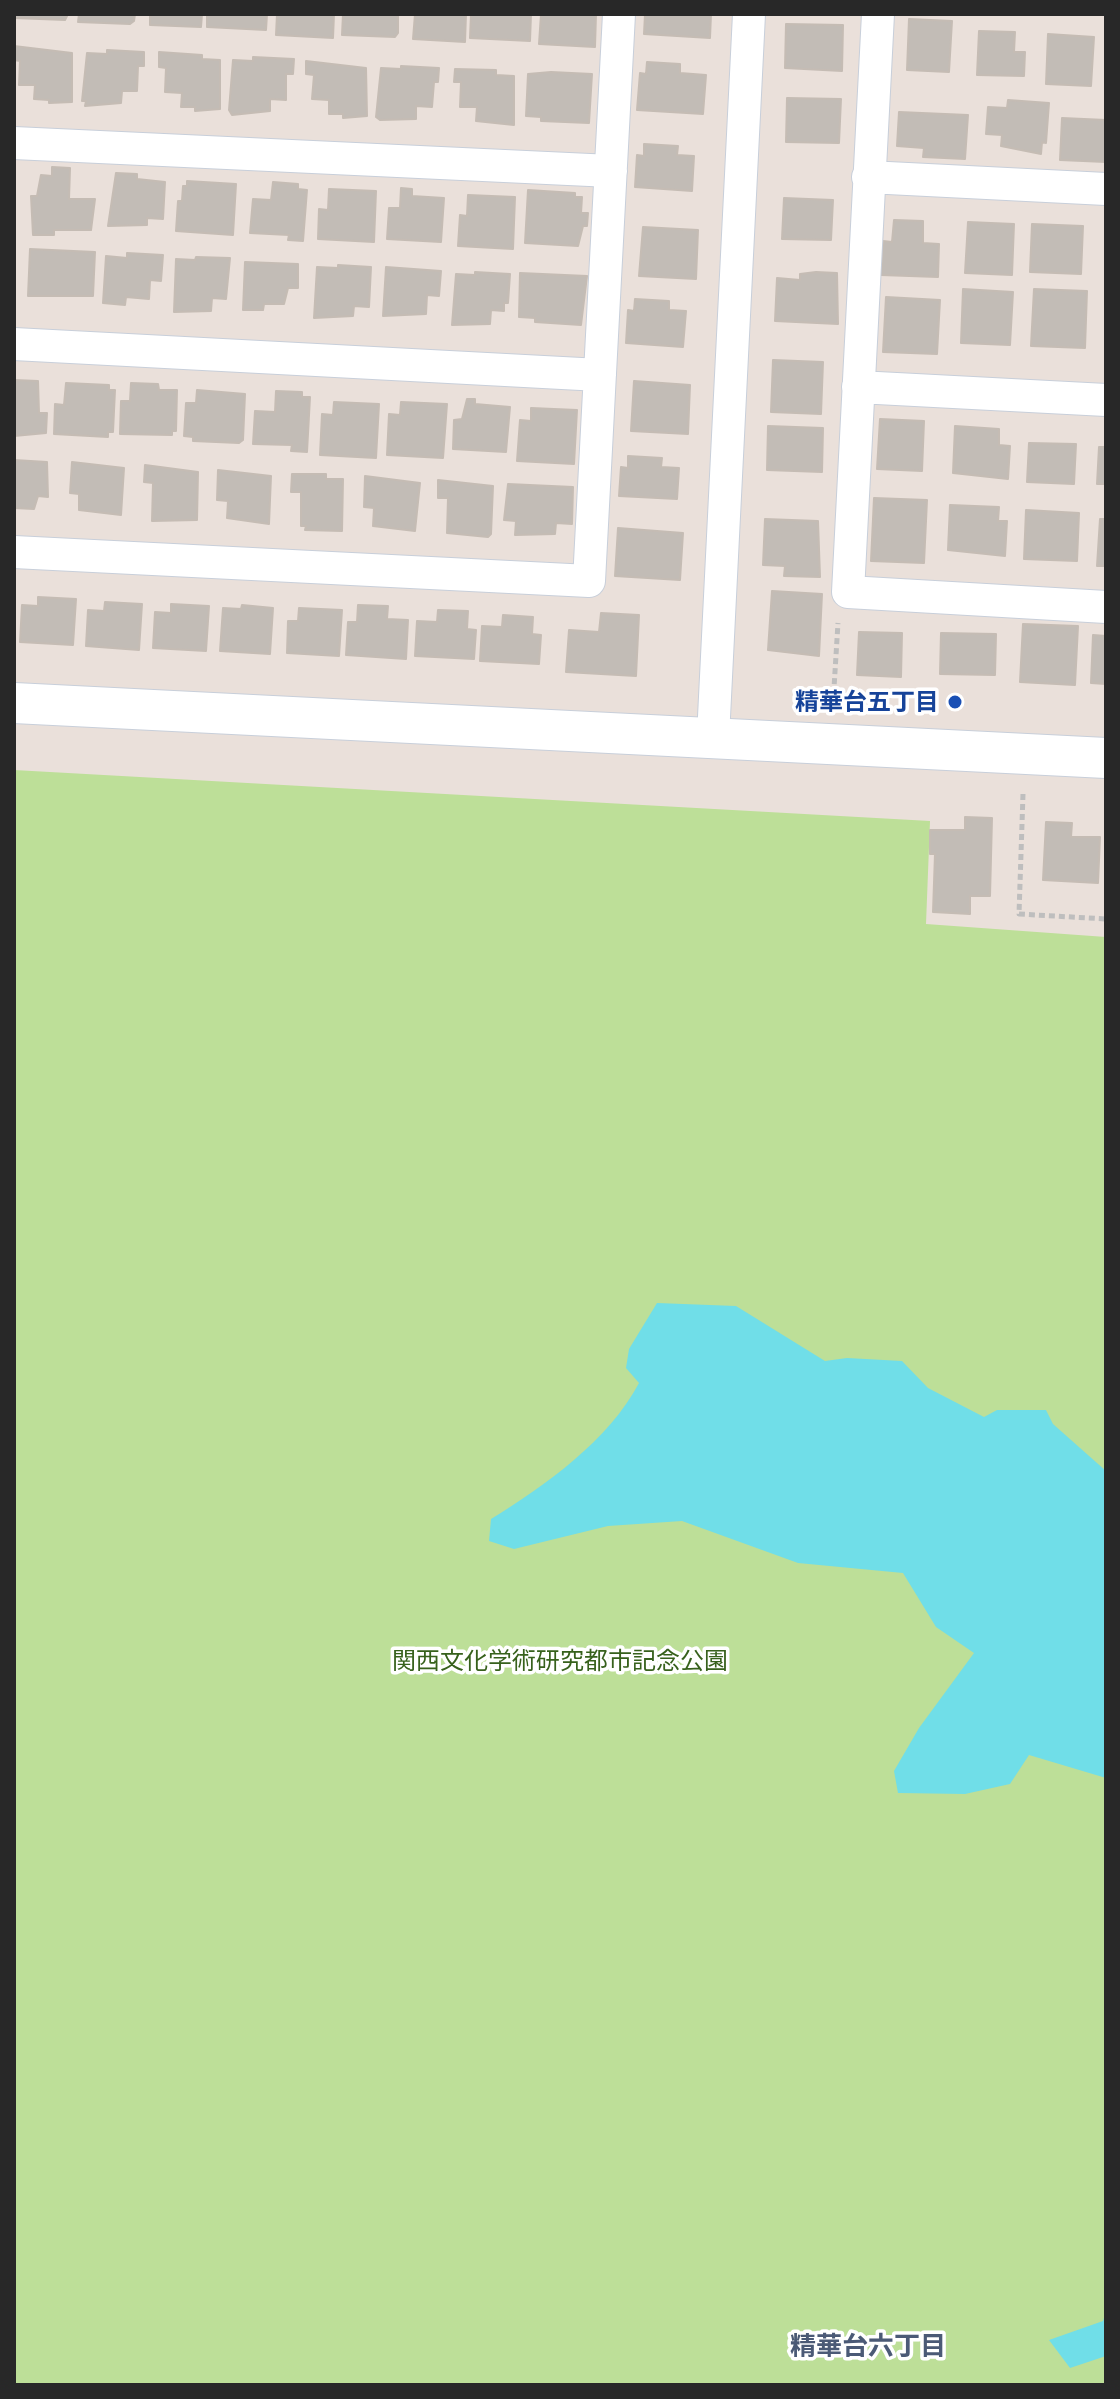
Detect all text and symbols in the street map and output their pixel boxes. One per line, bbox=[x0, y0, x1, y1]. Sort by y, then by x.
place label: 精華台五丁目 bbox=[795, 688, 939, 716]
marker: 精華台五丁目 bbox=[946, 693, 964, 711]
park label: 関西文化学術研究都市記念公園 bbox=[392, 1647, 728, 1675]
district label: 精華台六丁目 bbox=[790, 2330, 946, 2362]

